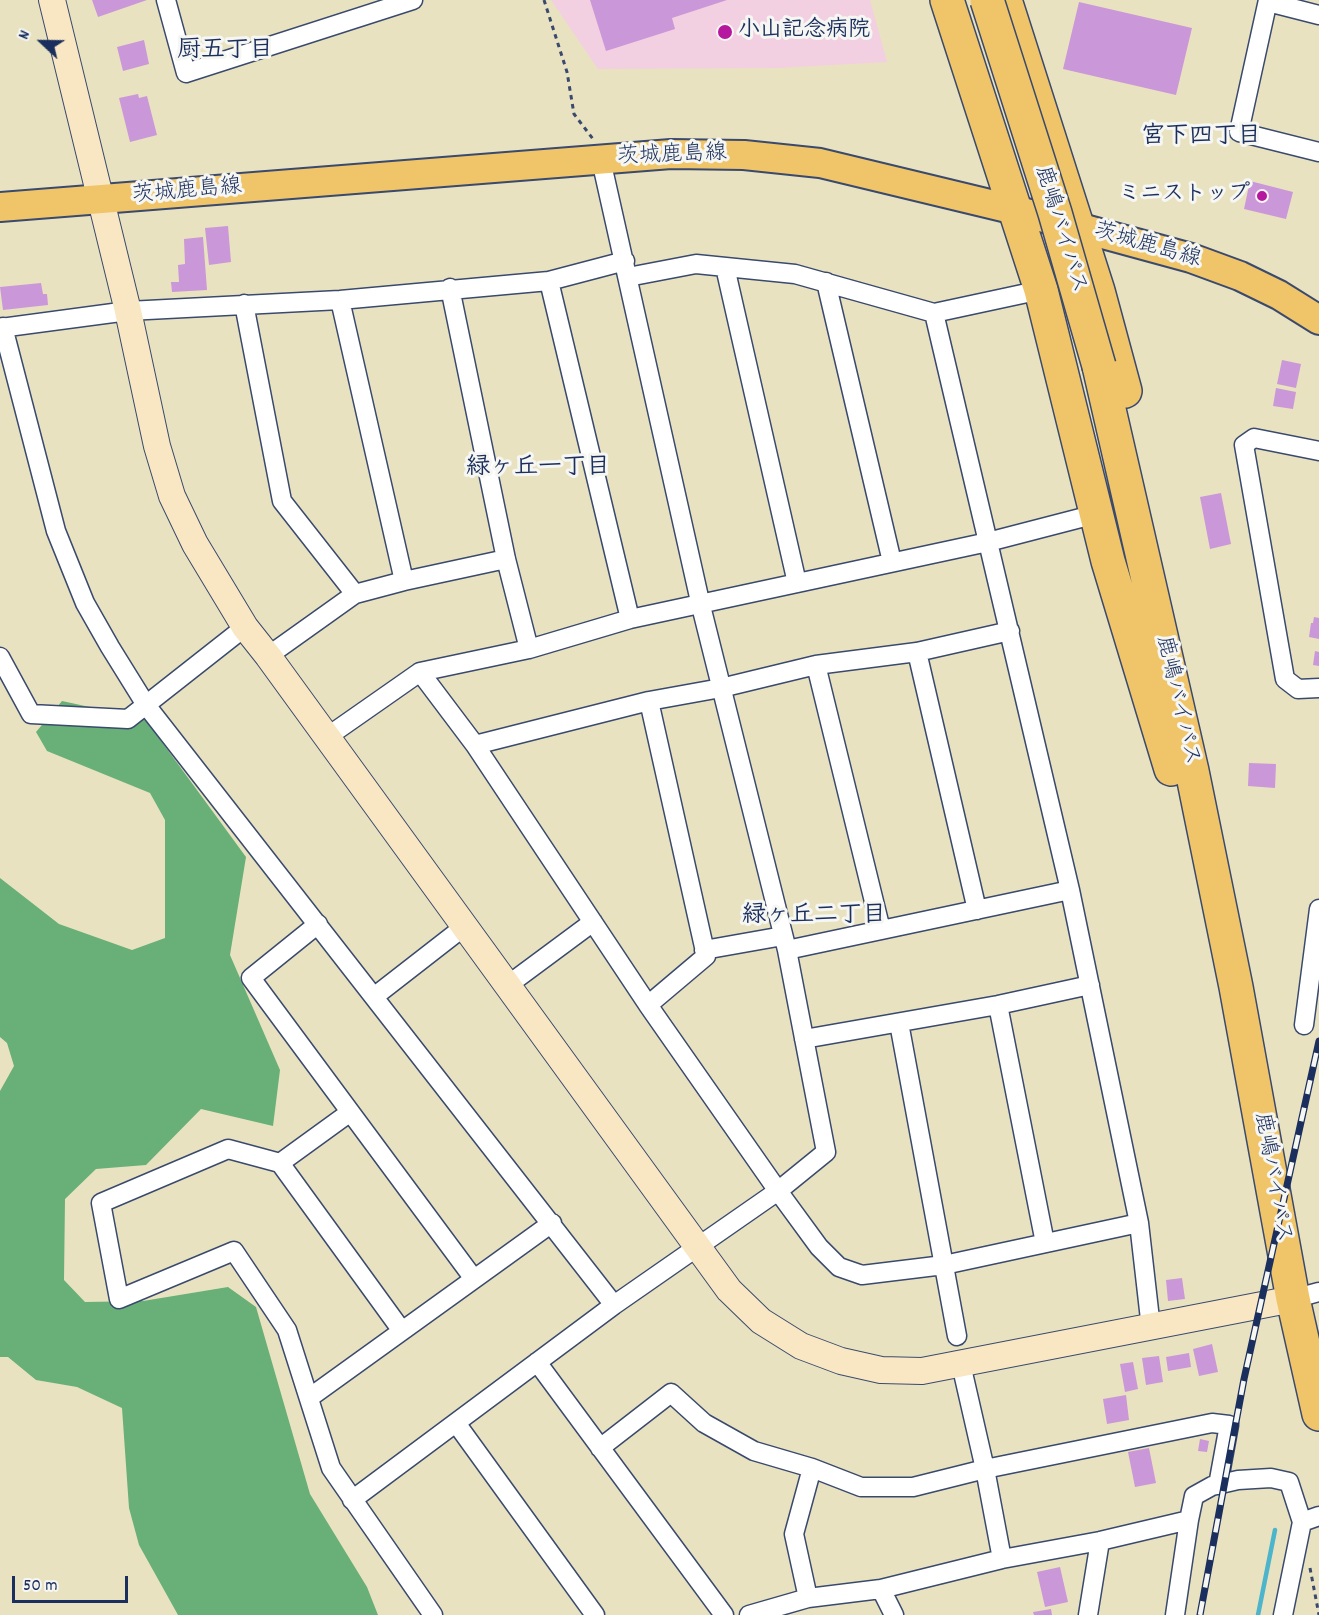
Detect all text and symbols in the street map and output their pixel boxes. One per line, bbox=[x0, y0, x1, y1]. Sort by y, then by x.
north arrow bbox=[12, 12, 72, 72]
place label: 小山記念病院 bbox=[738, 19, 870, 45]
marker: 小山記念病院 bbox=[716, 23, 734, 41]
text: N bbox=[13, 27, 37, 43]
district label: 厨五丁目 bbox=[177, 39, 273, 67]
district label: 宮下四丁目 bbox=[1141, 125, 1261, 153]
street label: 茨城鹿島線 bbox=[617, 142, 727, 172]
street label: 鹿嶋バイパス bbox=[1027, 163, 1091, 297]
street label: 茨城鹿島線 bbox=[131, 175, 243, 211]
place label: ミニストップ bbox=[1118, 183, 1250, 209]
marker: ミニストップ bbox=[1255, 189, 1269, 203]
street label: 茨城鹿島線 bbox=[1090, 219, 1204, 275]
district label: 緑ヶ丘一丁目 bbox=[466, 456, 610, 484]
street label: 鹿嶋バイパス bbox=[1148, 634, 1204, 768]
district label: 緑ヶ丘二丁目 bbox=[742, 904, 886, 932]
street label: 鹿嶋バイパス bbox=[1247, 1111, 1295, 1245]
scale bar bbox=[15, 1564, 130, 1602]
text: 50 m bbox=[23, 1574, 58, 1599]

